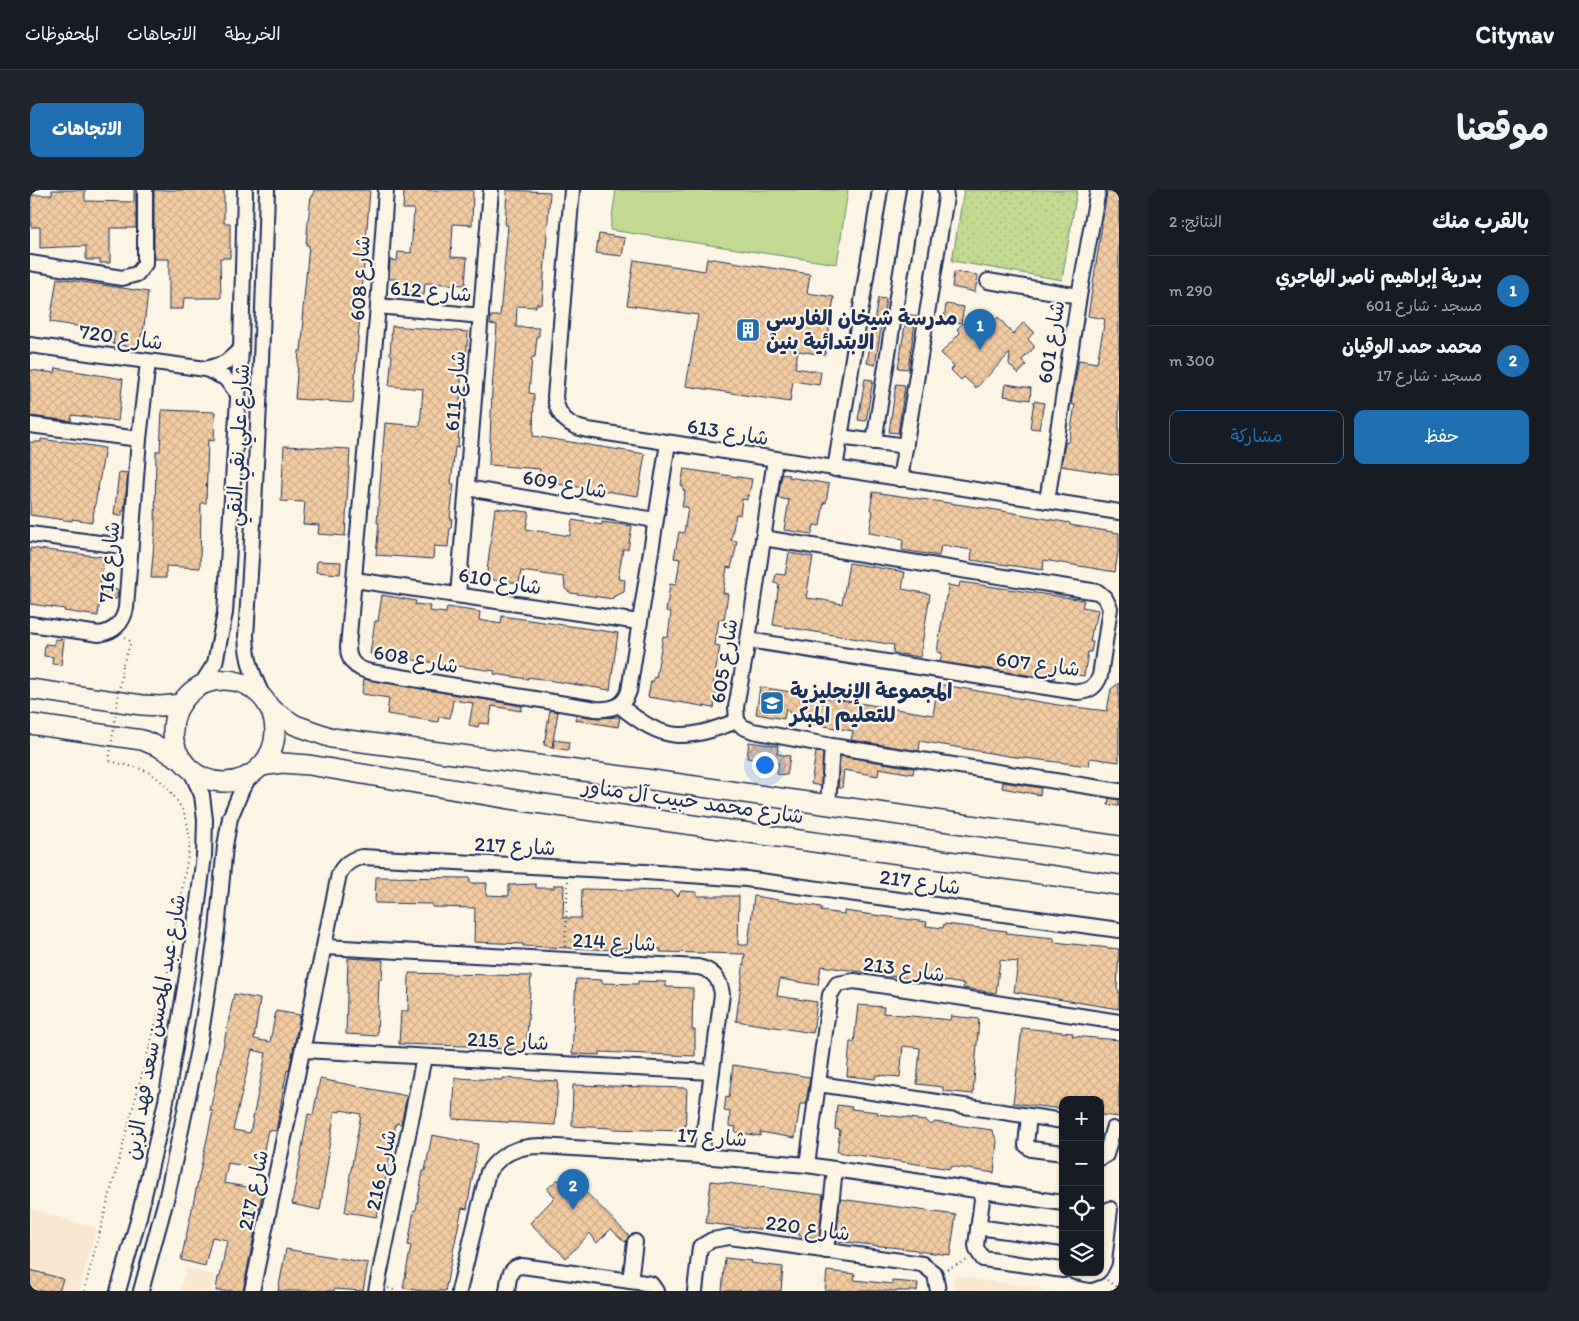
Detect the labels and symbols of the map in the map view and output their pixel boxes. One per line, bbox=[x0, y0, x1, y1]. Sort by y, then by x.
street label: شارع 608 bbox=[344, 234, 378, 322]
street label: شارع 612 bbox=[389, 274, 473, 310]
street label: شارع 601 bbox=[1032, 298, 1072, 386]
place label: مدرسة شيخان الفارسي الابتدائية بنين bbox=[766, 305, 958, 355]
pin: 1 bbox=[964, 309, 996, 350]
building icon: مدرسة شيخان الفارسي الابتدائية بنين bbox=[735, 317, 761, 343]
street label: شارع 720 bbox=[77, 318, 165, 358]
street label: شارع 611 bbox=[439, 350, 473, 433]
street label: شارع علي نقي النقي bbox=[221, 363, 261, 527]
street label: شارع 613 bbox=[685, 413, 771, 453]
street label: شارع 609 bbox=[520, 464, 609, 506]
street label: شارع 716 bbox=[92, 520, 127, 604]
street label: شارع 610 bbox=[456, 562, 544, 602]
street label: شارع 605 bbox=[704, 617, 745, 705]
street label: شارع 608 bbox=[371, 639, 460, 681]
street label: شارع 607 bbox=[994, 646, 1082, 684]
place label: المجموعة الإنجليزية للتعليم المبكر bbox=[788, 678, 952, 731]
school or university icon: المجموعة الإنجليزية للتعليم المبكر bbox=[759, 690, 785, 716]
your location bbox=[752, 752, 778, 778]
street label: شارع محمد حبيب آل مناور bbox=[578, 772, 805, 831]
street label: شارع 217 bbox=[474, 831, 556, 863]
street label: شارع 217 bbox=[878, 863, 962, 903]
street label: شارع عبد المحسن سعد فهد الزبن bbox=[119, 892, 193, 1162]
street label: شارع 214 bbox=[571, 927, 656, 959]
street label: شارع 213 bbox=[861, 950, 947, 990]
street label: شارع 215 bbox=[466, 1026, 550, 1058]
street label: شارع 17 bbox=[676, 1122, 748, 1154]
street label: شارع 216 bbox=[360, 1127, 404, 1213]
street label: شارع 217 bbox=[232, 1147, 276, 1233]
pin: 2 bbox=[557, 1169, 589, 1210]
street label: شارع 220 bbox=[764, 1209, 852, 1249]

